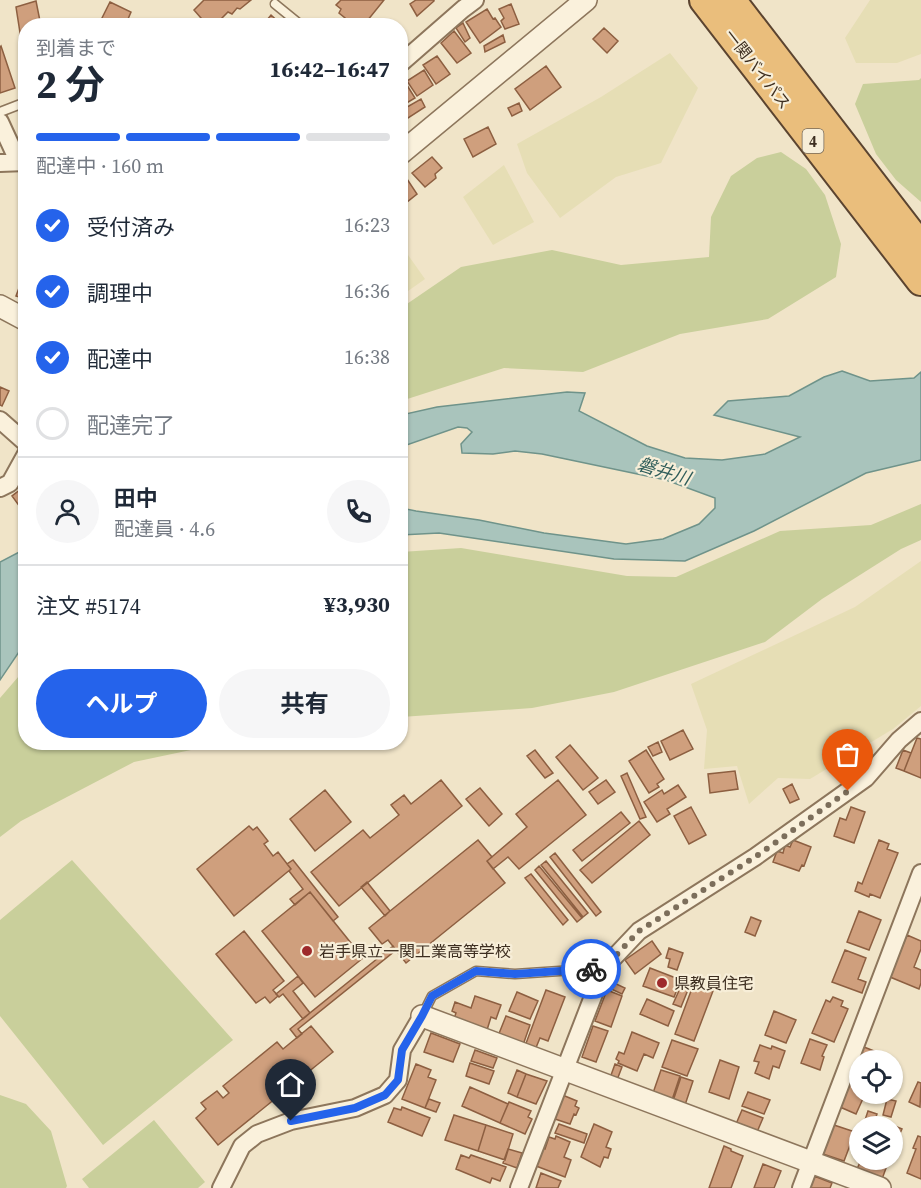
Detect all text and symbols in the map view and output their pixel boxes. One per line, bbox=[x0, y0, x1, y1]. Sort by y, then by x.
street label: 一関バイパス bbox=[720, 25, 796, 113]
text: 到着まで bbox=[36, 34, 116, 62]
text: 16:42–16:47 bbox=[270, 54, 390, 84]
text: 2 分 bbox=[36, 58, 104, 111]
road number: 4 bbox=[802, 129, 824, 153]
text: 配達中 · 160 m bbox=[36, 152, 164, 180]
icon: check bbox=[36, 209, 69, 242]
text: 16:23 bbox=[344, 211, 390, 239]
text: 受付済み bbox=[87, 212, 175, 242]
icon: check bbox=[36, 275, 69, 308]
text: 16:36 bbox=[344, 277, 390, 305]
text: 調理中 bbox=[87, 278, 153, 308]
icon: check bbox=[36, 341, 69, 374]
text: 16:38 bbox=[344, 343, 390, 371]
text: 配達中 bbox=[87, 344, 153, 374]
text: 配達完了 bbox=[87, 410, 175, 440]
water label: 磐井川 bbox=[635, 451, 695, 491]
button: person bbox=[36, 480, 99, 543]
button: phone bbox=[327, 480, 390, 543]
text: 田中 bbox=[114, 483, 158, 513]
text: 配達員 · 4.6 bbox=[114, 515, 215, 543]
text: ¥3,930 bbox=[324, 589, 390, 619]
text: 注文 #5174 bbox=[36, 591, 141, 621]
button: ヘルプ bbox=[36, 669, 207, 738]
button: 共有 bbox=[219, 669, 390, 738]
pin bbox=[822, 729, 873, 791]
icon: bag bbox=[831, 738, 864, 771]
courier bbox=[561, 939, 621, 999]
place label: 岩手県立一関工業高等学校 bbox=[319, 940, 511, 962]
marker: 岩手県立一関工業高等学校 bbox=[300, 944, 314, 958]
icon: bike bbox=[575, 953, 608, 986]
place label: 県教員住宅 bbox=[674, 972, 754, 994]
marker: 県教員住宅 bbox=[655, 976, 669, 990]
map controls bbox=[849, 1050, 903, 1170]
button: locate bbox=[849, 1050, 903, 1104]
pin bbox=[265, 1059, 316, 1121]
icon: home bbox=[274, 1068, 307, 1101]
button: layers bbox=[849, 1116, 903, 1170]

